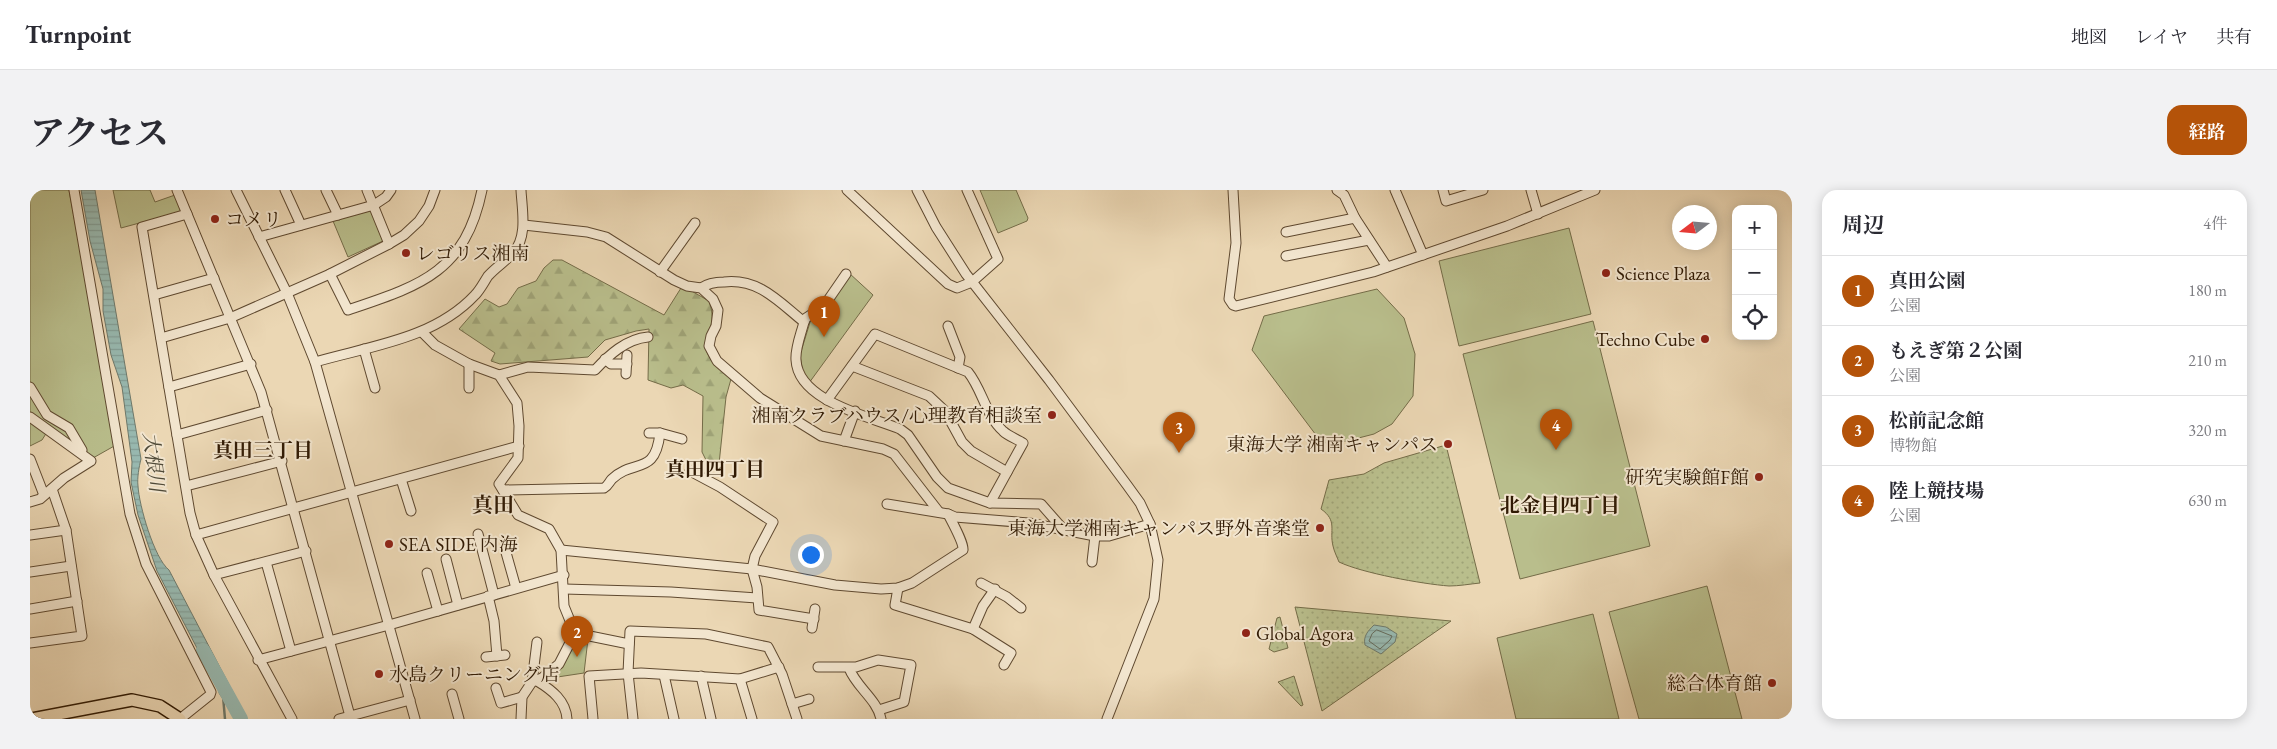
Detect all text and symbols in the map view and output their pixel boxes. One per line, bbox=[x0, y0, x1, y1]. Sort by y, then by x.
text: Turnpoint bbox=[25, 19, 131, 50]
text: 地図 bbox=[2071, 25, 2107, 48]
text: レイヤ bbox=[2135, 25, 2188, 48]
text: 共有 bbox=[2216, 25, 2252, 48]
button: 経路 bbox=[2167, 105, 2247, 155]
text: アクセス bbox=[30, 110, 169, 155]
north arrow bbox=[1672, 205, 1717, 250]
map controls bbox=[1732, 205, 1777, 340]
button: + bbox=[1732, 205, 1777, 250]
place label: コメリ bbox=[225, 207, 282, 232]
text: 周辺 bbox=[1842, 211, 1884, 238]
marker: コメリ bbox=[209, 213, 221, 225]
text: 4件 bbox=[2203, 213, 2227, 234]
place label: レゴリス湘南 bbox=[416, 241, 530, 266]
marker: レゴリス湘南 bbox=[400, 247, 412, 259]
button: − bbox=[1732, 250, 1777, 295]
place label: Science Plaza bbox=[1616, 261, 1711, 286]
marker: Science Plaza bbox=[1600, 267, 1612, 279]
text: 真田公園 bbox=[1889, 268, 1965, 293]
text: 1 bbox=[1854, 280, 1862, 301]
text: 180 m bbox=[2188, 280, 2227, 301]
button: locate bbox=[1732, 295, 1777, 340]
text: 公園 bbox=[1889, 295, 1921, 316]
pin: 1 bbox=[808, 296, 840, 337]
place label: Techno Cube bbox=[1596, 327, 1695, 352]
marker: Techno Cube bbox=[1699, 333, 1711, 345]
text: もえぎ第２公園 bbox=[1889, 338, 2022, 363]
text: 2 bbox=[1854, 350, 1862, 371]
text: 210 m bbox=[2188, 350, 2227, 371]
text: 公園 bbox=[1889, 365, 1921, 386]
place label: 湘南クラブハウス/心理教育相談室 bbox=[752, 403, 1042, 428]
text: 松前記念館 bbox=[1889, 408, 1984, 433]
marker: 湘南クラブハウス/心理教育相談室 bbox=[1046, 409, 1058, 421]
pin: 4 bbox=[1540, 409, 1572, 450]
pin: 3 bbox=[1163, 412, 1195, 453]
text: 3 bbox=[1854, 420, 1862, 441]
text: 320 m bbox=[2188, 420, 2227, 441]
water label: 大根川 bbox=[137, 431, 171, 495]
place label: 東海大学 湘南キャンパス bbox=[1227, 432, 1438, 457]
text: 博物館 bbox=[1889, 435, 1937, 456]
district label: 真田三丁目 bbox=[213, 437, 313, 463]
marker: 東海大学 湘南キャンパス bbox=[1442, 438, 1454, 450]
district label: 真田四丁目 bbox=[665, 456, 765, 482]
place label: 研究実験館F館 bbox=[1625, 465, 1749, 490]
marker: 研究実験館F館 bbox=[1753, 471, 1765, 483]
text: 陸上競技場 bbox=[1889, 478, 1984, 503]
text: 4 bbox=[1854, 490, 1862, 511]
text: 630 m bbox=[2188, 490, 2227, 511]
district label: 真田 bbox=[472, 491, 514, 518]
district label: 北金目四丁目 bbox=[1500, 492, 1620, 518]
text: 公園 bbox=[1889, 505, 1921, 526]
place label: 東海大学湘南キャンパス野外音楽堂 bbox=[1007, 516, 1310, 541]
marker: 東海大学湘南キャンパス野外音楽堂 bbox=[1314, 522, 1326, 534]
place label: SEA SIDE 内海 bbox=[399, 532, 518, 557]
marker: SEA SIDE 内海 bbox=[383, 538, 395, 550]
your location bbox=[798, 542, 824, 568]
pin: 2 bbox=[561, 616, 593, 657]
place label: Global Agora bbox=[1256, 621, 1354, 646]
marker: Global Agora bbox=[1240, 627, 1252, 639]
place label: 水島クリーニング店 bbox=[389, 662, 560, 687]
marker: 水島クリーニング店 bbox=[373, 668, 385, 680]
place label: 総合体育館 bbox=[1667, 671, 1762, 696]
marker: 総合体育館 bbox=[1766, 677, 1778, 689]

